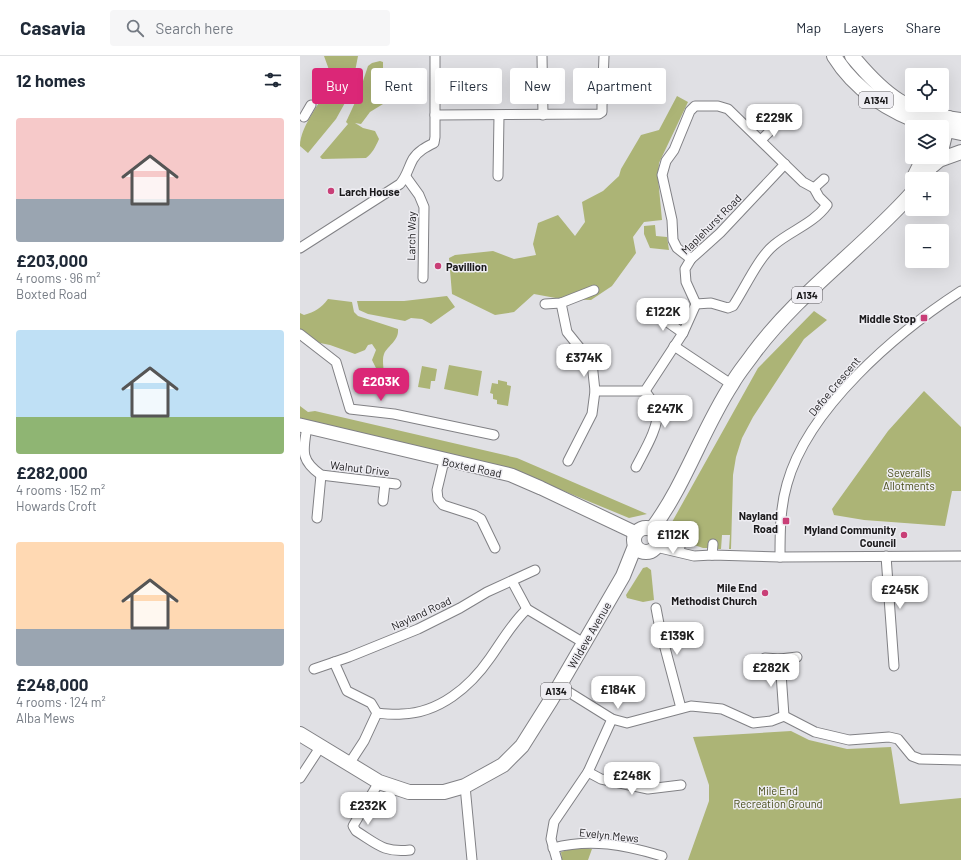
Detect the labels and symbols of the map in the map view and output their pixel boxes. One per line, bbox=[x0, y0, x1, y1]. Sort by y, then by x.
road number: A1341 bbox=[859, 92, 893, 108]
pin: £229K bbox=[746, 104, 802, 138]
place label: Larch House bbox=[339, 185, 400, 198]
marker: Larch House bbox=[326, 186, 336, 196]
street label: Maplehurst Road bbox=[678, 191, 744, 257]
street label: Larch Way bbox=[404, 211, 418, 261]
place label: Pavillion bbox=[446, 260, 487, 273]
marker: Pavillion bbox=[433, 261, 443, 271]
road number: A134 bbox=[792, 287, 822, 303]
pin: £122K bbox=[635, 298, 691, 332]
place label: Middle Stop bbox=[859, 312, 916, 325]
marker: Middle Stop bbox=[919, 313, 929, 323]
pin: £374K bbox=[556, 344, 612, 378]
street label: Defoe Crescent bbox=[805, 354, 863, 418]
pin: £203K bbox=[353, 368, 409, 402]
pin: £247K bbox=[637, 395, 693, 429]
street label: Boxted Road bbox=[441, 454, 503, 480]
street label: Walnut Drive bbox=[330, 458, 391, 478]
park label: Severalls Allotments bbox=[883, 466, 935, 492]
place label: Nayland Road bbox=[739, 509, 778, 535]
marker: Nayland Road bbox=[781, 516, 791, 526]
pin: £112K bbox=[645, 521, 701, 555]
place label: Myland Community Council bbox=[804, 523, 896, 549]
marker: Myland Community Council bbox=[899, 530, 909, 540]
pin: £245K bbox=[872, 576, 928, 610]
place label: Mile End Methodist Church bbox=[671, 581, 757, 607]
marker: Mile End Methodist Church bbox=[760, 588, 770, 598]
street label: Nayland Road bbox=[389, 593, 453, 633]
street label: Wildeve Avenue bbox=[565, 599, 613, 671]
pin: £139K bbox=[649, 622, 705, 656]
pin: £282K bbox=[743, 654, 799, 688]
pin: £184K bbox=[590, 676, 646, 710]
road number: A134 bbox=[541, 683, 571, 699]
pin: £248K bbox=[604, 762, 660, 796]
park label: Mile End Recreation Ground bbox=[734, 784, 823, 810]
pin: £232K bbox=[340, 792, 396, 826]
street label: Evelyn Mews bbox=[579, 825, 639, 845]

